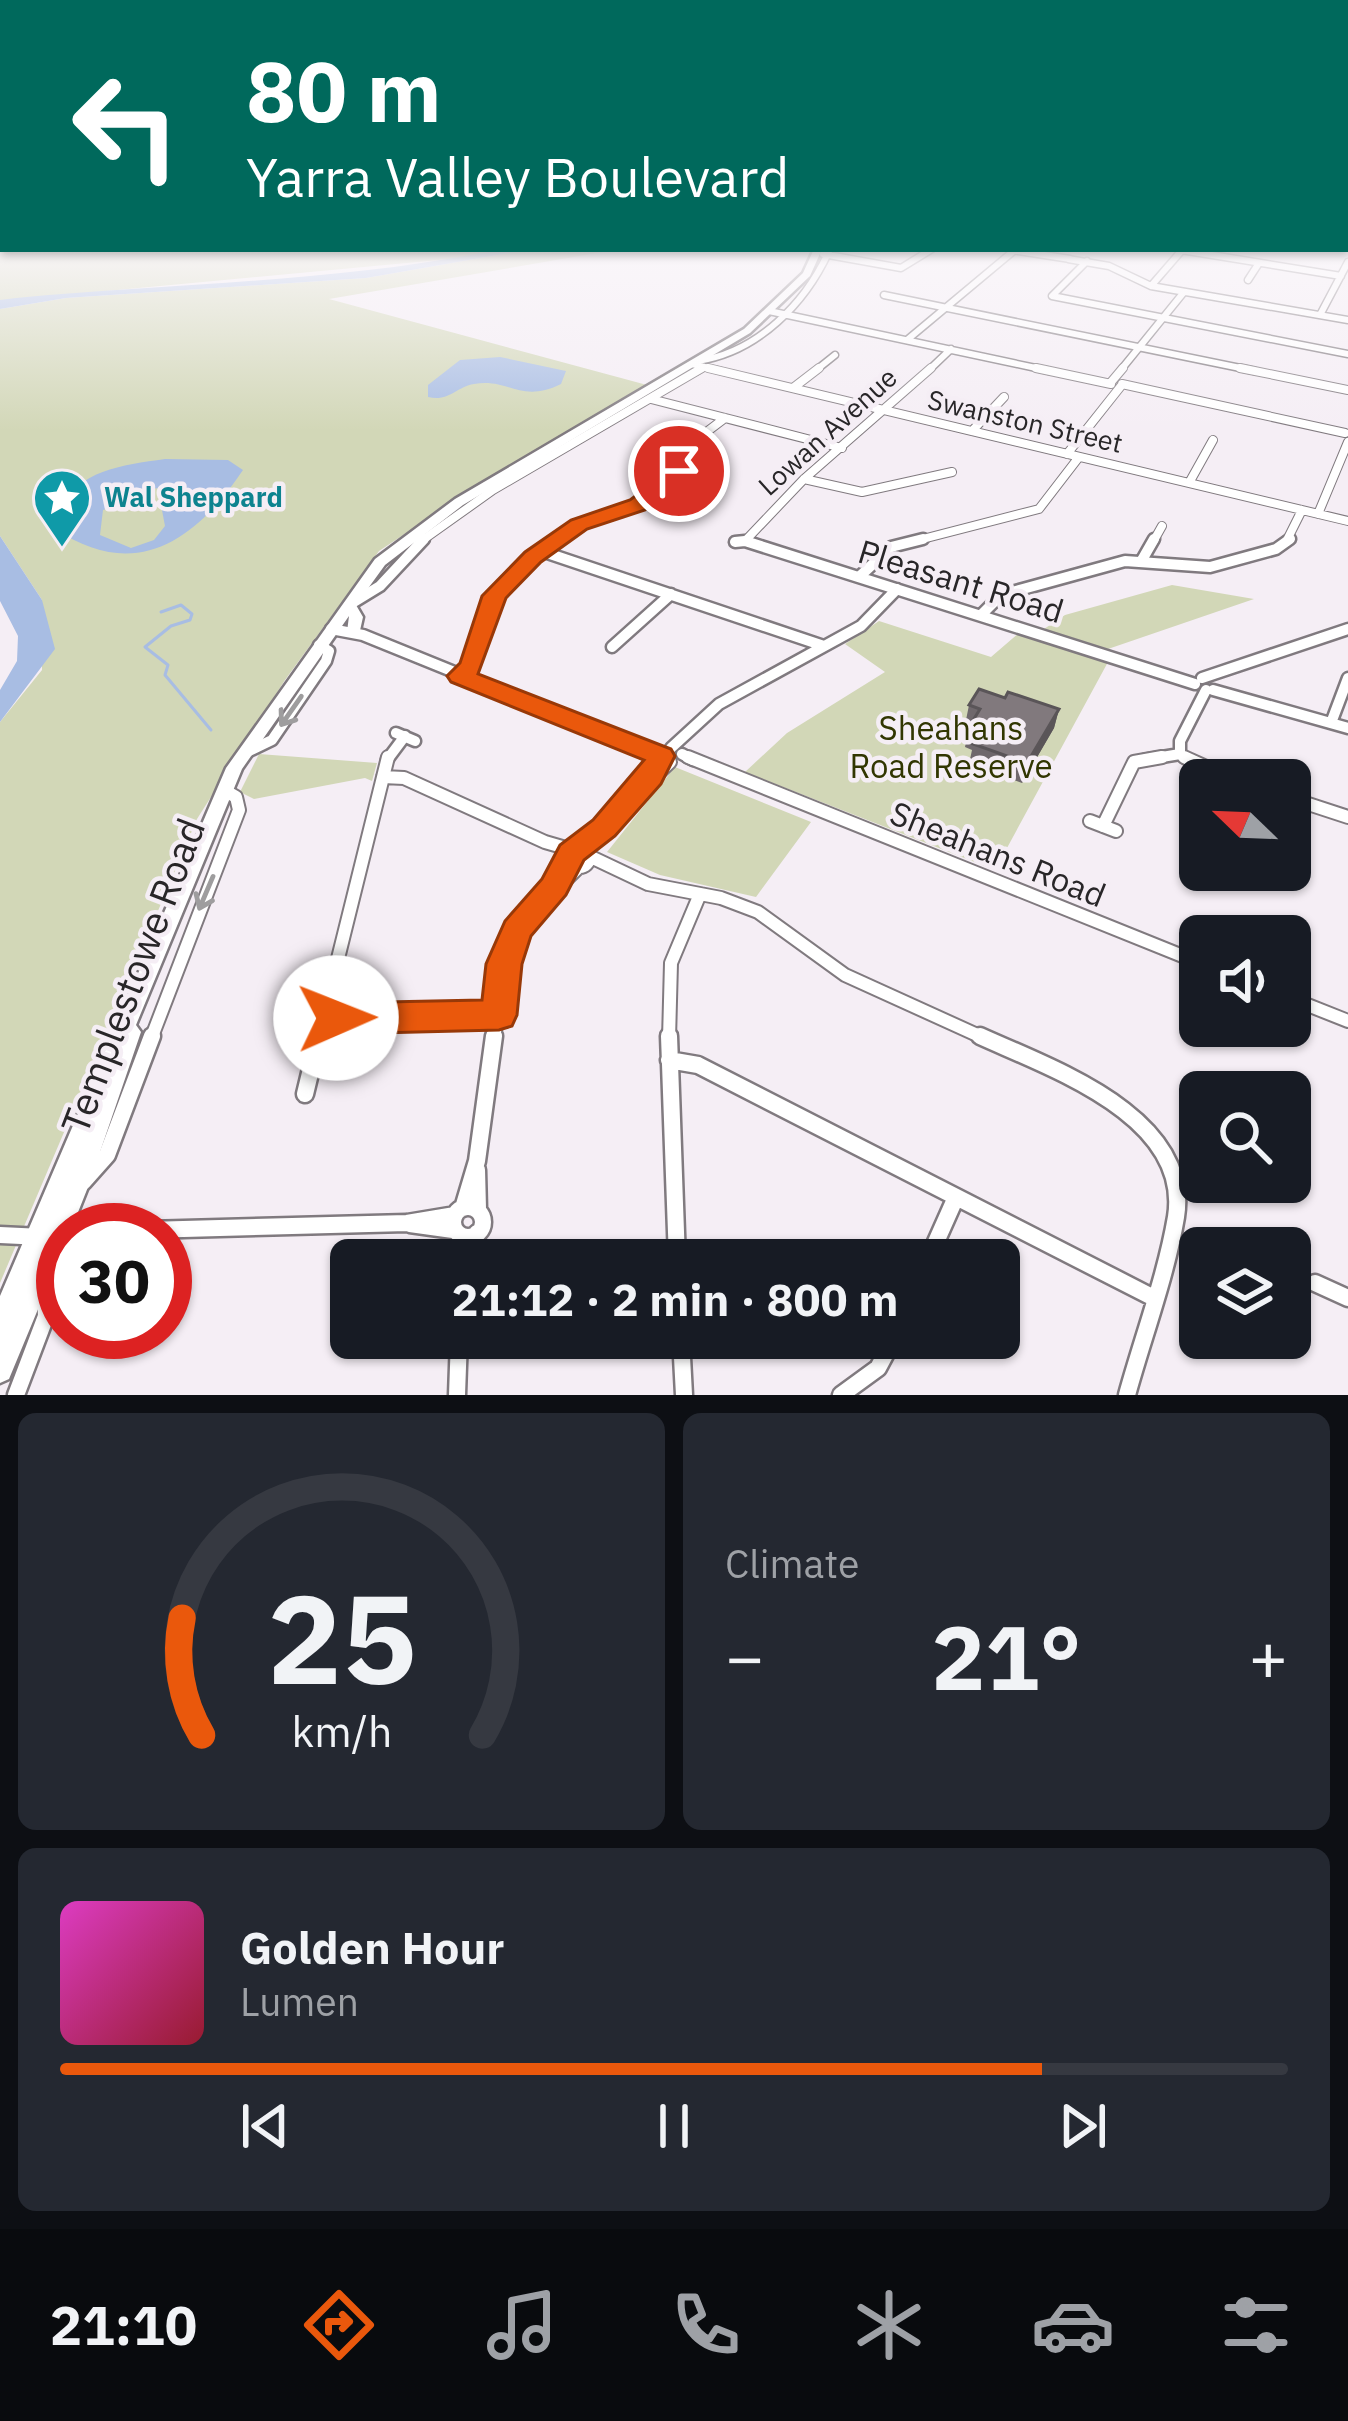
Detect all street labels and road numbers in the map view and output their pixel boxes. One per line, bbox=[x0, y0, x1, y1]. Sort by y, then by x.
street label: Lowan Avenue bbox=[750, 359, 904, 502]
street label: Swanston Street bbox=[924, 381, 1126, 460]
street label: Pleasant Road bbox=[853, 529, 1069, 632]
street label: Sheahans Road bbox=[884, 791, 1112, 916]
street label: Templestowe Road bbox=[49, 811, 216, 1141]

